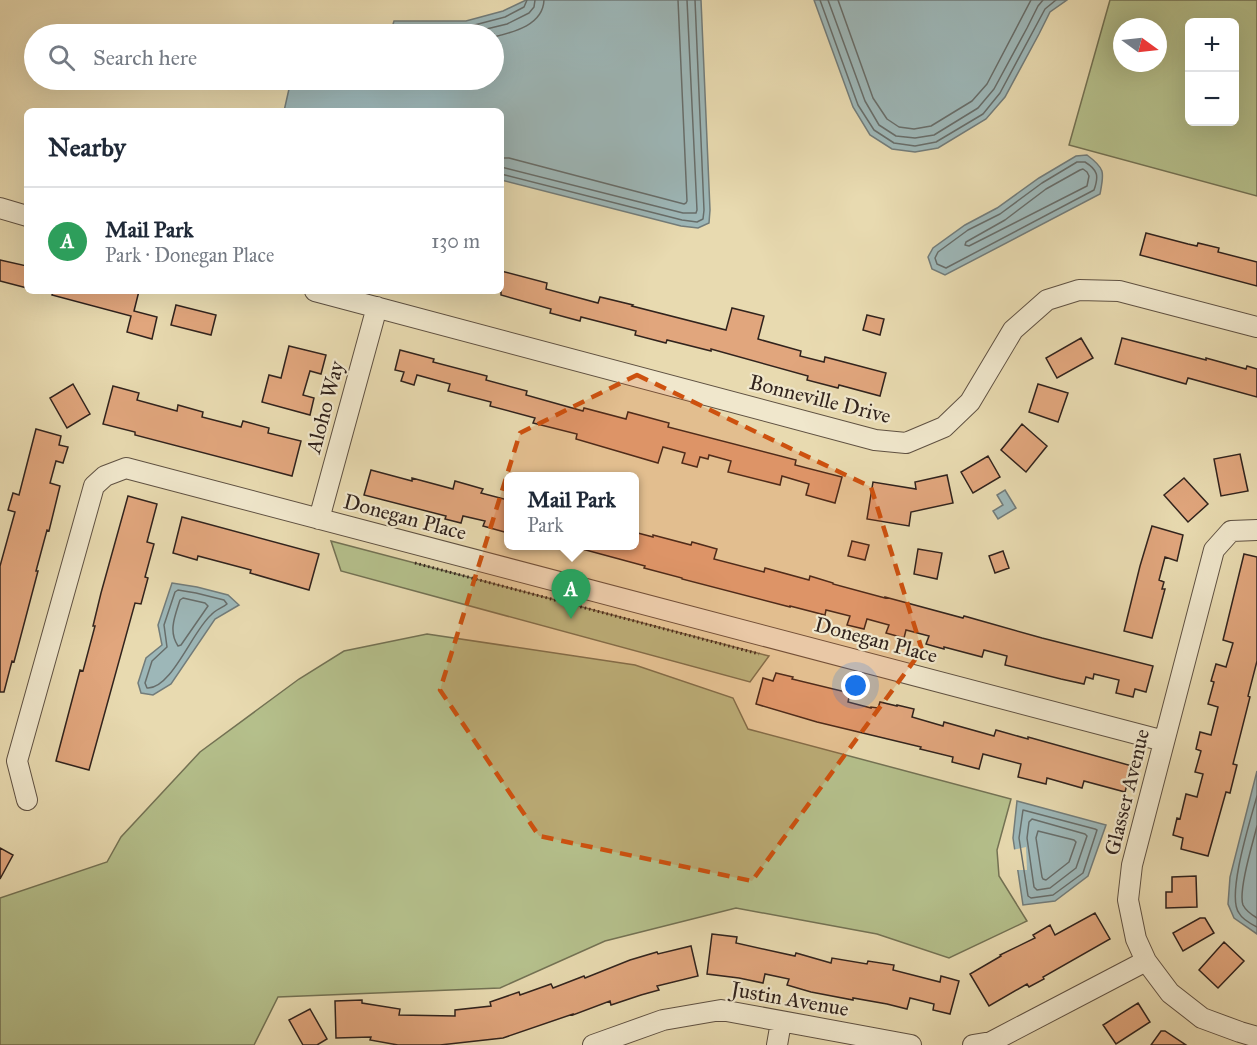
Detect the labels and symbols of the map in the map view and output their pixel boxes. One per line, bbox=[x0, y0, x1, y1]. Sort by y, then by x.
north arrow bbox=[1113, 18, 1167, 72]
street label: Aloho Way bbox=[300, 357, 350, 457]
street label: Bonneville Drive bbox=[746, 369, 894, 429]
street label: Donegan Place bbox=[341, 488, 470, 546]
pin: A bbox=[552, 570, 590, 619]
street label: Donegan Place bbox=[812, 611, 941, 669]
your location bbox=[841, 671, 870, 700]
street label: Glasser Avenue bbox=[1099, 726, 1155, 858]
street label: Justin Avenue bbox=[727, 976, 851, 1022]

